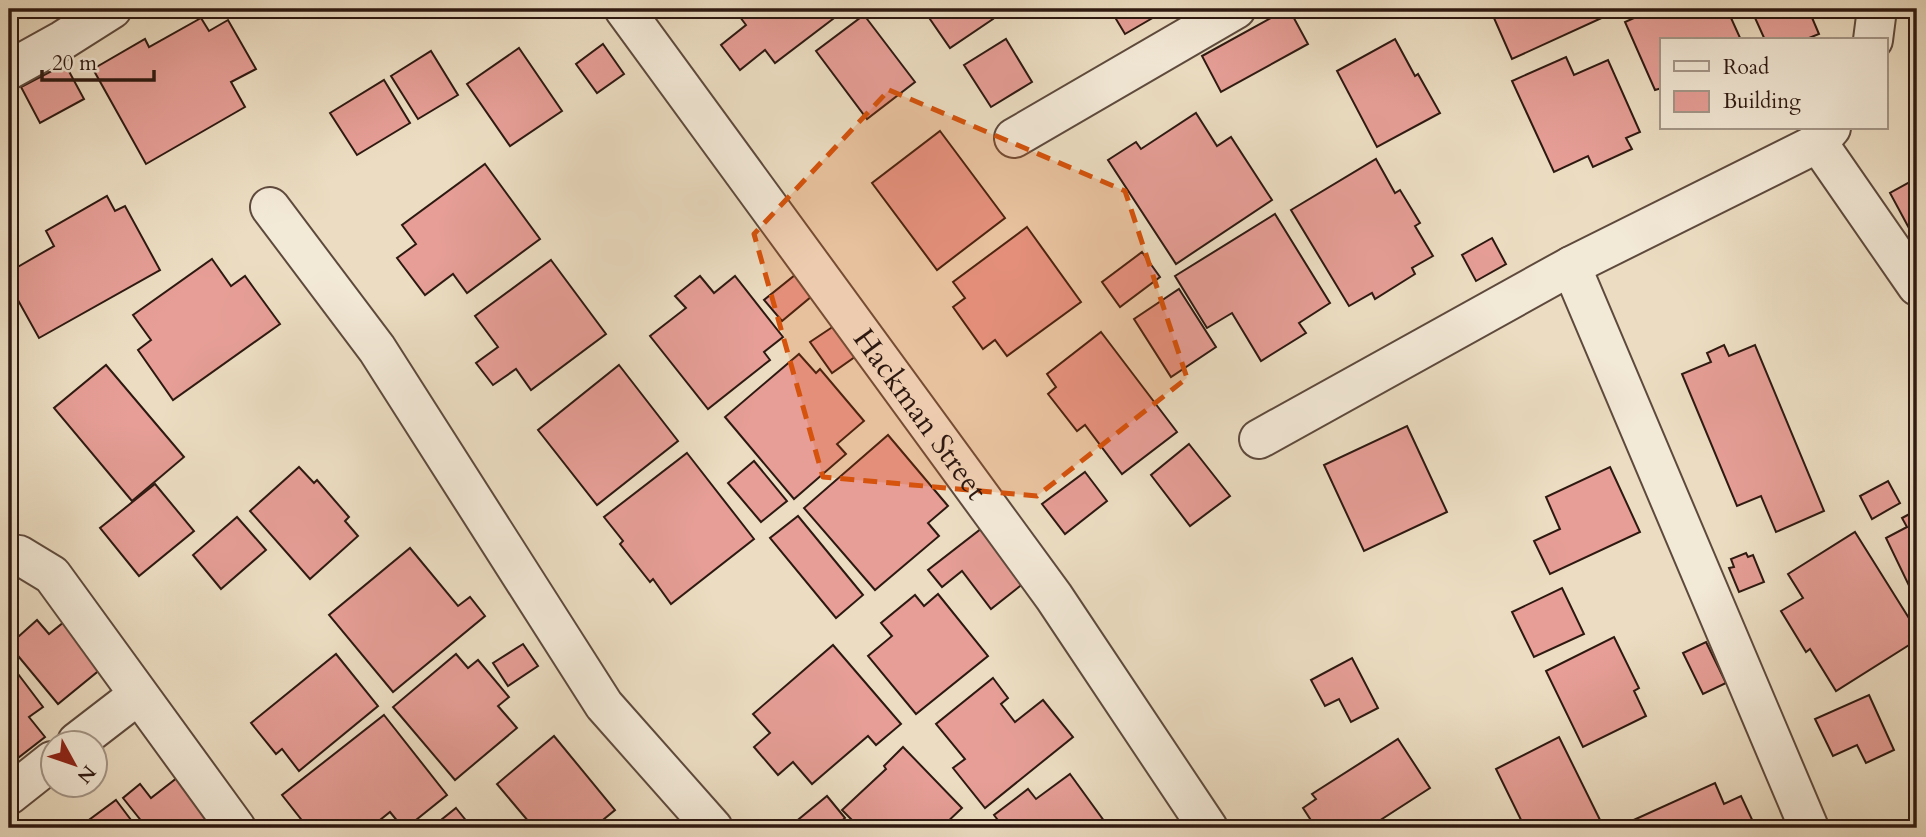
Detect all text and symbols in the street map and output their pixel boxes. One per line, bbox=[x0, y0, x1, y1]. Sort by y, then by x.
scale bar bbox=[42, 38, 154, 82]
legend bbox=[1660, 38, 1888, 130]
text: 20 m bbox=[52, 49, 97, 78]
text: Road bbox=[1723, 53, 1769, 82]
text: Building bbox=[1723, 87, 1801, 116]
street label: Hackman Street bbox=[844, 320, 997, 509]
north arrow bbox=[38, 728, 108, 798]
text: N bbox=[71, 760, 102, 789]

